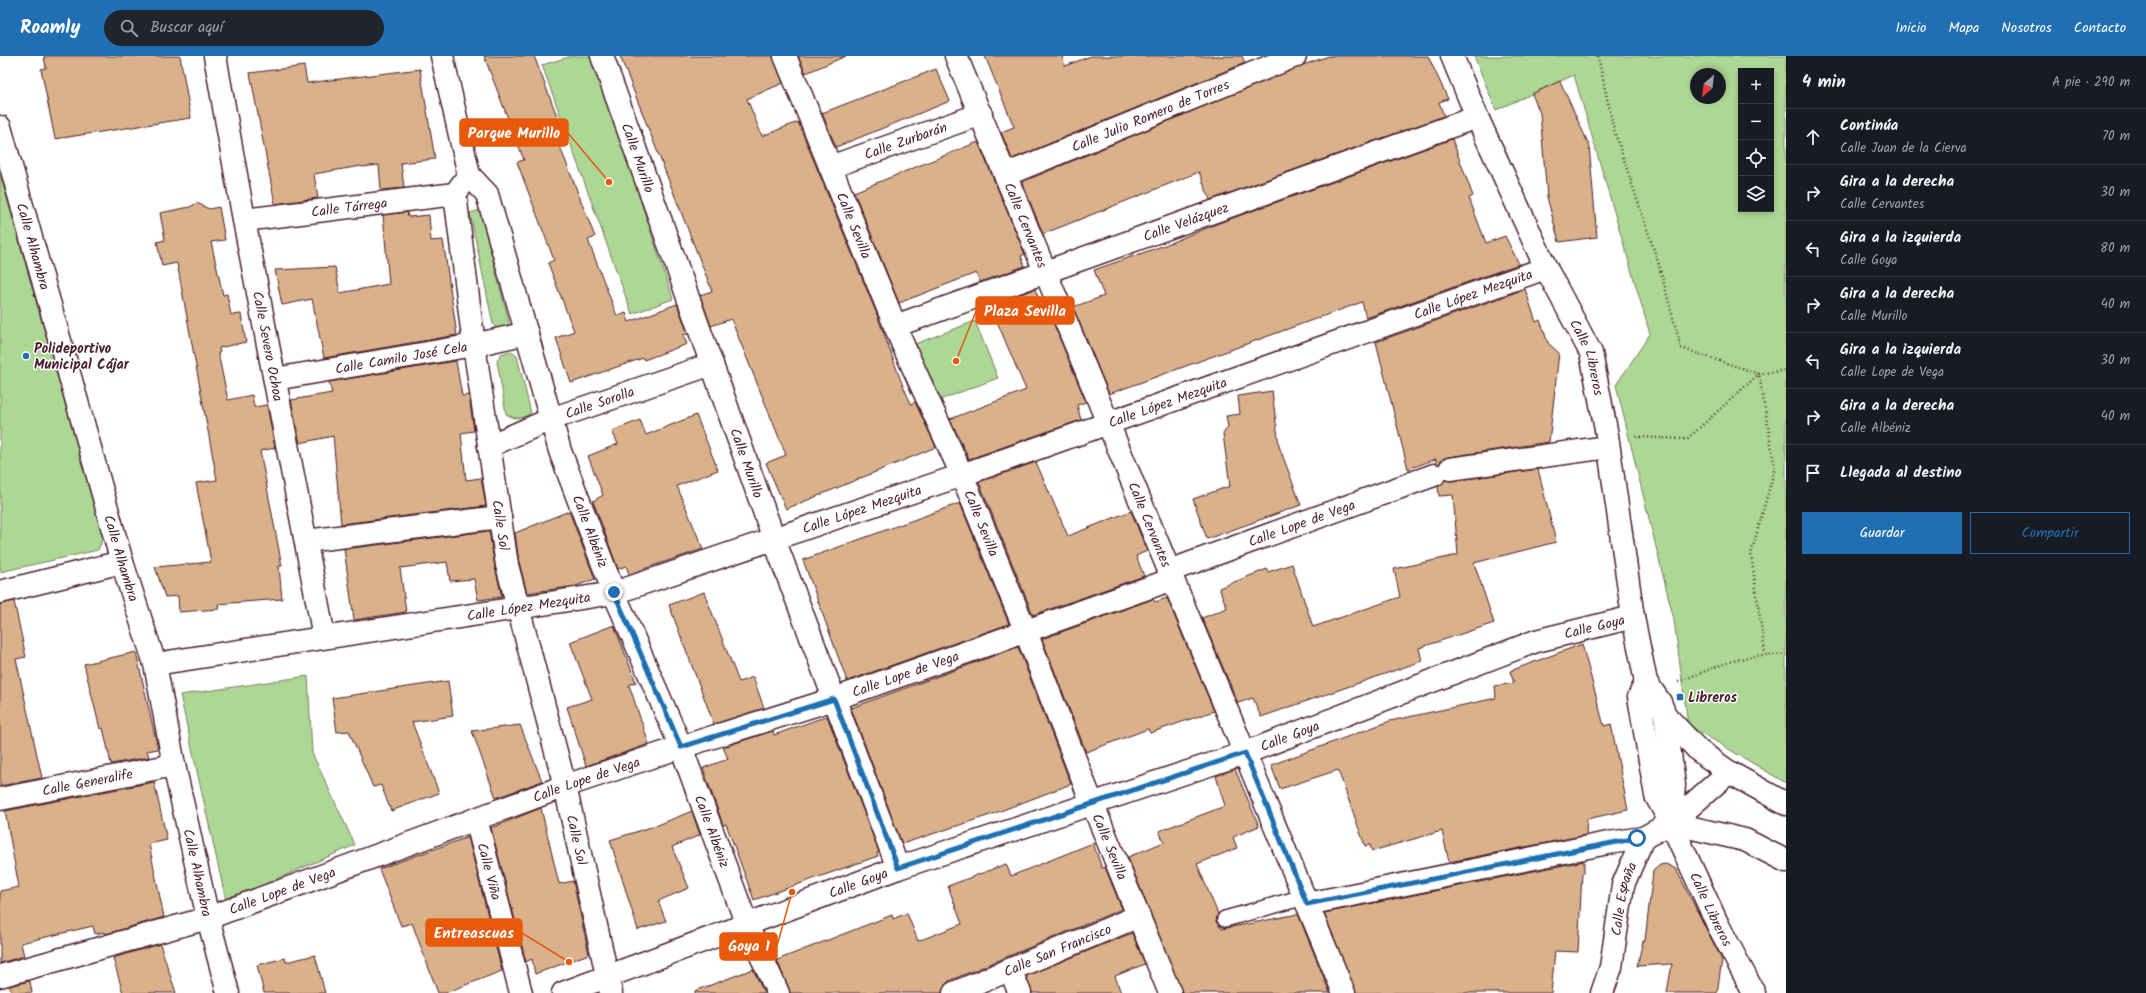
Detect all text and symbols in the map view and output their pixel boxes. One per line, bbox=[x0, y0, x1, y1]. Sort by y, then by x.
search box bbox=[104, 10, 384, 46]
text: Roamly bbox=[20, 13, 80, 43]
text: Buscar aquí bbox=[150, 16, 223, 40]
icon: search bbox=[118, 17, 140, 39]
text: Inicio bbox=[1895, 17, 1926, 39]
text: Mapa bbox=[1948, 17, 1979, 39]
text: Nosotros bbox=[2001, 17, 2052, 39]
text: Contacto bbox=[2074, 17, 2126, 39]
north arrow bbox=[1690, 68, 1726, 104]
map controls bbox=[1738, 68, 1774, 212]
button: + bbox=[1738, 68, 1774, 104]
text: 4 min bbox=[1802, 69, 1846, 96]
text: A pie · 290 m bbox=[2052, 72, 2130, 93]
street label: Calle Julio Romero de Torres bbox=[1068, 74, 1233, 159]
button: − bbox=[1738, 104, 1774, 140]
text: Continúa bbox=[1840, 114, 1898, 138]
street label: Calle Zurbarán bbox=[861, 117, 950, 166]
callout: Parque Murillo bbox=[460, 119, 568, 146]
street label: Calle Murillo bbox=[615, 120, 660, 196]
text: Parque Murillo bbox=[468, 122, 560, 146]
icon: ahead bbox=[1802, 126, 1824, 148]
text: 70 m bbox=[2102, 126, 2130, 147]
text: Calle Juan de la Cierva bbox=[1840, 138, 1967, 159]
button: locate bbox=[1738, 140, 1774, 176]
text: Gira a la derecha bbox=[1840, 170, 1954, 194]
button: layers bbox=[1738, 176, 1774, 212]
street label: Calle Cervantes bbox=[998, 179, 1053, 272]
icon: right bbox=[1802, 182, 1824, 204]
text: 30 m bbox=[2101, 182, 2130, 203]
street label: Calle Sevilla bbox=[830, 189, 877, 262]
street label: Calle Tárrega bbox=[310, 192, 389, 224]
text: Calle Cervantes bbox=[1840, 194, 1924, 215]
street label: Calle Velázquez bbox=[1140, 197, 1232, 248]
street label: Calle Alhambra bbox=[10, 201, 55, 293]
text: Gira a la izquierda bbox=[1840, 226, 1961, 250]
icon: left bbox=[1802, 238, 1824, 260]
text: 80 m bbox=[2100, 238, 2130, 259]
text: Calle Goya bbox=[1840, 250, 1897, 271]
street label: Calle López Mezquita bbox=[1411, 264, 1536, 326]
text: Gira a la derecha bbox=[1840, 282, 1954, 306]
street label: Calle Severo Ochoa bbox=[246, 289, 289, 403]
icon: right bbox=[1802, 294, 1824, 316]
text: 40 m bbox=[2101, 294, 2130, 315]
callout: Plaza Sevilla bbox=[976, 297, 1074, 324]
text: Plaza Sevilla bbox=[984, 300, 1066, 324]
text: Calle Murillo bbox=[1840, 306, 1907, 327]
street label: Calle Libreros bbox=[1563, 315, 1609, 397]
street label: Calle Camilo José Cela bbox=[333, 336, 469, 381]
place label: Polideportivo Municipal Cájar bbox=[34, 338, 130, 376]
text: Gira a la izquierda bbox=[1840, 338, 1961, 362]
icon: left bbox=[1802, 350, 1824, 372]
text: 30 m bbox=[2101, 350, 2130, 371]
marker: Polideportivo Municipal Cájar bbox=[21, 351, 31, 361]
text: Calle Lope de Vega bbox=[1840, 362, 1944, 383]
street label: Calle López Mezquita bbox=[1105, 372, 1230, 434]
street label: Calle Sorolla bbox=[562, 381, 638, 425]
text: Gira a la derecha bbox=[1840, 394, 1954, 418]
icon: right bbox=[1802, 406, 1824, 428]
text: 40 m bbox=[2101, 406, 2130, 427]
text: Calle Albéniz bbox=[1840, 418, 1911, 439]
street label: Calle Murillo bbox=[723, 425, 769, 501]
text: Llegada al destino bbox=[1840, 461, 1962, 485]
icon: arrive bbox=[1802, 462, 1824, 484]
street label: Calle Cervantes bbox=[1122, 479, 1177, 571]
street label: Calle López Mezquita bbox=[799, 480, 925, 540]
street label: Calle Sevilla bbox=[957, 487, 1004, 560]
street label: Calle Albéniz bbox=[566, 492, 613, 571]
street label: Calle Lope de Vega bbox=[1245, 494, 1358, 553]
street label: Calle Sol bbox=[485, 498, 515, 553]
button: Guardar bbox=[1802, 512, 1962, 554]
button: Compartir bbox=[1970, 512, 2130, 554]
street label: Calle Alhambra bbox=[97, 513, 144, 605]
route end bbox=[605, 583, 623, 601]
street label: Calle López Mezquita bbox=[465, 587, 592, 628]
street label: Calle Goya bbox=[1562, 609, 1627, 646]
street label: Calle Lope de Vega bbox=[849, 646, 962, 704]
place label: Libreros bbox=[1688, 687, 1738, 709]
marker: Libreros bbox=[1675, 692, 1685, 702]
street label: Calle Goya bbox=[1257, 715, 1323, 758]
street label: Calle Lope de Vega bbox=[530, 751, 643, 809]
street label: Calle Generalife bbox=[40, 763, 135, 803]
street label: Calle Albéniz bbox=[688, 792, 735, 871]
street label: Calle Sevilla bbox=[1086, 810, 1133, 884]
street label: Calle Sol bbox=[560, 813, 592, 868]
street label: Calle Alhambra bbox=[176, 827, 217, 919]
route start bbox=[1628, 829, 1646, 847]
street label: Calle Viña bbox=[471, 840, 507, 903]
street label: Calle España bbox=[1606, 859, 1644, 937]
street label: Calle Lope de Vega bbox=[226, 862, 339, 921]
street label: Calle Goya bbox=[826, 863, 891, 905]
street label: Calle Libreros bbox=[1683, 869, 1737, 951]
callout: Entreascuas bbox=[426, 919, 522, 946]
street label: Calle San Francisco bbox=[1000, 919, 1115, 983]
text: Entreascuas bbox=[434, 922, 514, 946]
callout: Goya 1 bbox=[720, 933, 777, 960]
text: Goya 1 bbox=[728, 935, 770, 959]

